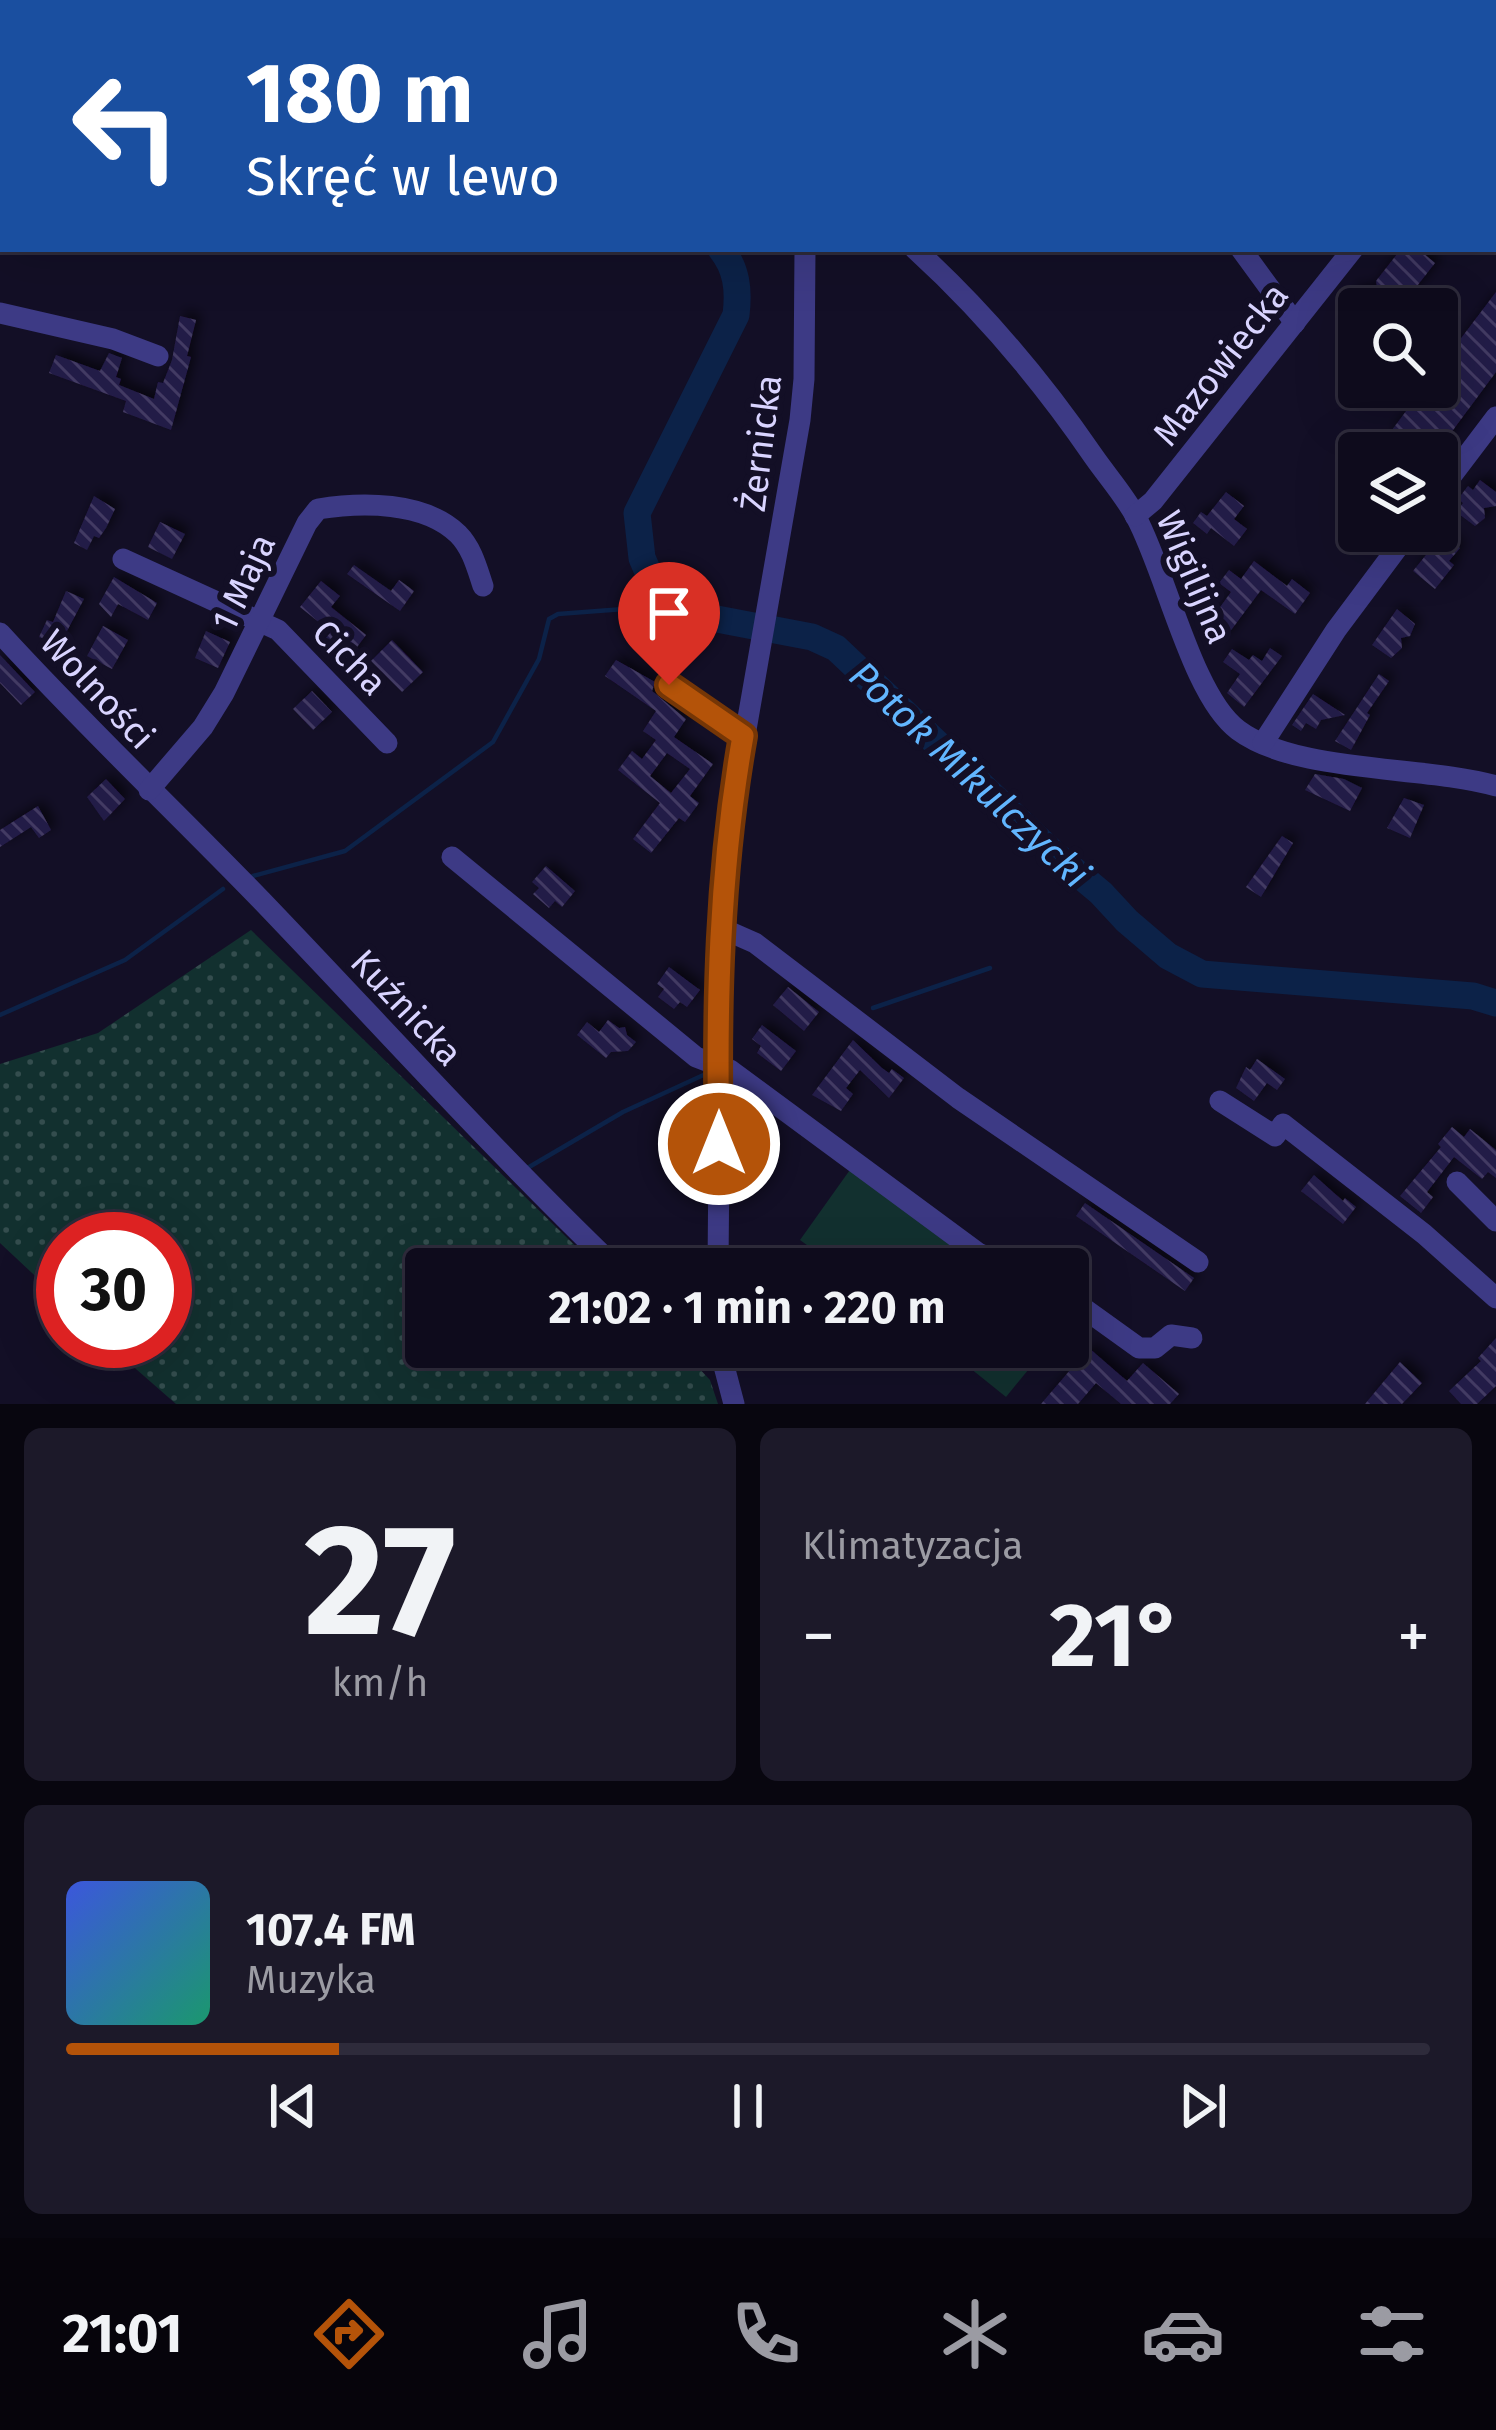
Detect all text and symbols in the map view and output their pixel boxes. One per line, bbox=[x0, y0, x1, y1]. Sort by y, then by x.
text: 180 m bbox=[246, 43, 474, 144]
icon: left bbox=[48, 48, 204, 204]
text: Skręć w lewo bbox=[246, 145, 560, 209]
street label: Mazowiecka bbox=[1144, 274, 1298, 455]
map controls bbox=[1338, 288, 1458, 552]
button: search bbox=[1338, 288, 1458, 408]
street label: Żernicka bbox=[731, 372, 791, 514]
button: layers bbox=[1338, 432, 1458, 552]
street label: Wigilijna bbox=[1146, 504, 1242, 651]
street label: 1 Maja bbox=[202, 527, 285, 638]
pin bbox=[618, 562, 720, 685]
icon: arrive bbox=[636, 580, 702, 646]
street label: Cicha bbox=[303, 611, 396, 705]
street label: Wolności bbox=[31, 621, 164, 759]
water label: Potok Mikulczycki bbox=[840, 652, 1099, 898]
street label: Kuźnicka bbox=[341, 940, 471, 1075]
position arrow bbox=[656, 1081, 782, 1207]
speed limit sign: 30 bbox=[36, 1212, 192, 1368]
text: 21:02 · 1 min · 220 m bbox=[548, 1281, 946, 1335]
text: 27 bbox=[304, 1488, 456, 1675]
text: Klimatyzacja bbox=[802, 1523, 1024, 1569]
text: 21° bbox=[1049, 1582, 1183, 1690]
text: − bbox=[802, 1597, 835, 1676]
text: + bbox=[1397, 1597, 1430, 1676]
text: km/h bbox=[332, 1660, 428, 1706]
text: 107.4 FM bbox=[246, 1903, 415, 1957]
text: Muzyka bbox=[246, 1957, 376, 2003]
icon: previous bbox=[260, 2073, 326, 2139]
icon: pause bbox=[715, 2073, 781, 2139]
icon: next bbox=[1170, 2073, 1236, 2139]
icon: directions bbox=[307, 2292, 391, 2376]
icon: music bbox=[516, 2292, 600, 2376]
icon: phone bbox=[724, 2292, 808, 2376]
icon: climate bbox=[933, 2292, 1017, 2376]
icon: car bbox=[1141, 2292, 1225, 2376]
icon: filters bbox=[1350, 2292, 1434, 2376]
text: 21:01 bbox=[62, 2302, 182, 2366]

